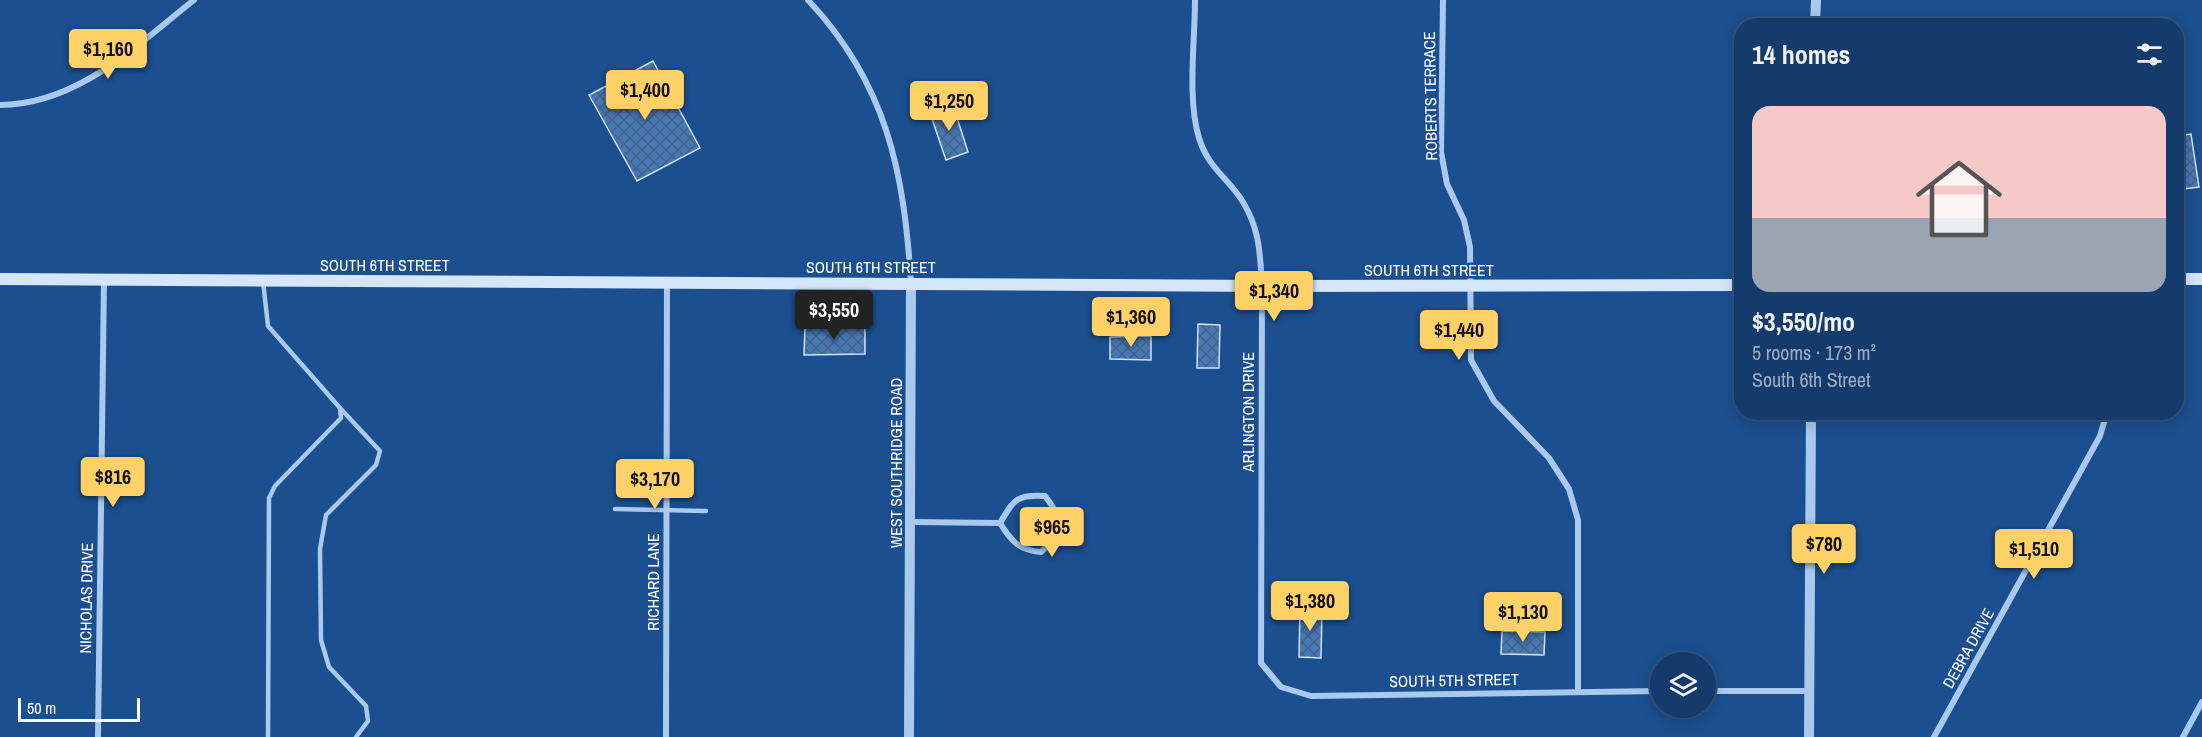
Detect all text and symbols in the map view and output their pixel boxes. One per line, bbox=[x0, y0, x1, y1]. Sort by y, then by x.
pin: $1,160 bbox=[59, 29, 157, 80]
street label: ROBERTS TERRACE bbox=[1418, 31, 1442, 161]
text: $1,160 bbox=[83, 35, 133, 62]
text: 14 homes bbox=[1752, 37, 1850, 72]
icon: filters bbox=[2133, 38, 2166, 71]
pin: $1,400 bbox=[596, 70, 694, 121]
text: $1,400 bbox=[620, 76, 670, 103]
pin: $1,250 bbox=[900, 81, 998, 132]
text: $1,250 bbox=[924, 87, 974, 114]
icon: home bbox=[1905, 145, 2013, 253]
street label: SOUTH 6TH STREET bbox=[320, 254, 450, 276]
street label: SOUTH 6TH STREET bbox=[806, 256, 936, 278]
street label: SOUTH 6TH STREET bbox=[1364, 259, 1494, 281]
pin: $1,340 bbox=[1225, 271, 1323, 322]
text: $1,340 bbox=[1249, 277, 1299, 304]
pin: $3,550 bbox=[785, 290, 883, 341]
text: $3,550 bbox=[809, 296, 859, 323]
pin: $1,360 bbox=[1082, 297, 1180, 348]
text: $1,360 bbox=[1106, 303, 1156, 330]
text: $3,550/mo bbox=[1752, 304, 1855, 339]
pin: $1,440 bbox=[1410, 310, 1508, 361]
text: $1,440 bbox=[1434, 316, 1484, 343]
text: 5 rooms · 173 m² bbox=[1752, 339, 1876, 366]
street label: ARLINGTON DRIVE bbox=[1237, 352, 1259, 473]
text: South 6th Street bbox=[1752, 366, 1871, 393]
street label: WEST SOUTHRIDGE ROAD bbox=[885, 378, 907, 548]
pin: $816 bbox=[77, 457, 149, 508]
pin: $3,170 bbox=[606, 459, 704, 510]
text: $816 bbox=[95, 463, 131, 490]
text: $3,170 bbox=[630, 465, 680, 492]
pin: $965 bbox=[1016, 507, 1088, 558]
text: $965 bbox=[1034, 513, 1070, 540]
pin: $780 bbox=[1788, 524, 1860, 575]
pin: $1,510 bbox=[1985, 529, 2083, 580]
text: $780 bbox=[1806, 530, 1842, 557]
street label: RICHARD LANE bbox=[642, 533, 664, 631]
text: $1,510 bbox=[2009, 535, 2059, 562]
street label: NICHOLAS DRIVE bbox=[74, 542, 98, 654]
pin: $1,380 bbox=[1261, 581, 1359, 632]
text: $1,380 bbox=[1285, 587, 1335, 614]
pin: $1,130 bbox=[1474, 592, 1572, 643]
text: $1,130 bbox=[1498, 598, 1548, 625]
street label: DEBRA DRIVE bbox=[1937, 604, 1999, 692]
map controls bbox=[1650, 652, 1716, 718]
button: layers bbox=[1650, 652, 1716, 718]
street label: SOUTH 5TH STREET bbox=[1389, 668, 1519, 692]
scale bar bbox=[18, 695, 140, 722]
text: 50 m bbox=[27, 697, 56, 719]

